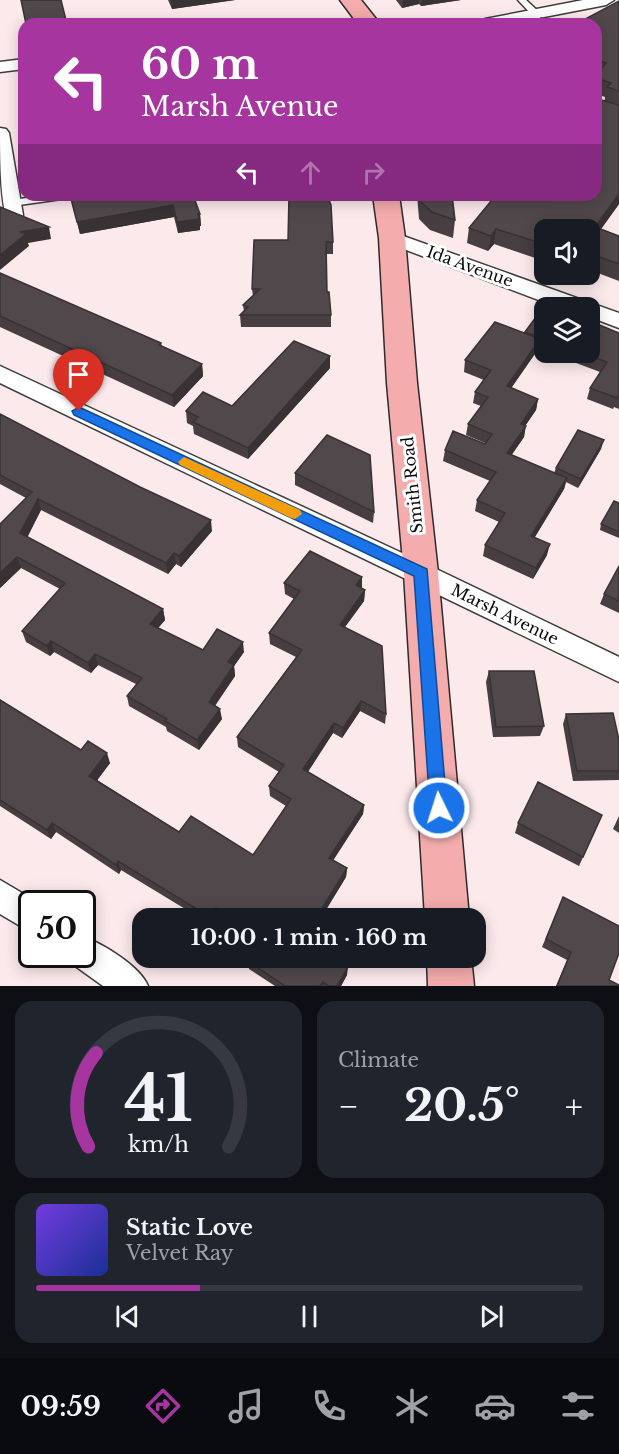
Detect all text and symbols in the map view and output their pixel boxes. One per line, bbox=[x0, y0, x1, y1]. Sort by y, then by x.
text: 60 m bbox=[141, 38, 259, 90]
icon: left bbox=[42, 42, 120, 120]
text: Marsh Avenue bbox=[141, 90, 339, 123]
icon: left bbox=[231, 156, 264, 189]
icon: ahead bbox=[294, 156, 327, 189]
icon: right bbox=[357, 156, 390, 189]
map controls bbox=[534, 219, 600, 363]
button: sound bbox=[534, 219, 600, 285]
street label: Ida Avenue bbox=[424, 241, 516, 291]
button: layers bbox=[534, 297, 600, 363]
pin bbox=[53, 349, 104, 411]
icon: arrive bbox=[62, 358, 95, 391]
street label: Smith Road bbox=[397, 435, 427, 534]
street label: Marsh Avenue bbox=[448, 579, 562, 649]
position arrow bbox=[407, 776, 471, 840]
speed limit sign: 50 bbox=[18, 890, 96, 968]
text: 10:00 · 1 min · 160 m bbox=[191, 924, 427, 951]
text: Climate bbox=[338, 1048, 419, 1072]
text: 41 bbox=[124, 1060, 193, 1138]
text: 20.5° bbox=[404, 1077, 520, 1133]
text: − bbox=[338, 1086, 359, 1127]
text: + bbox=[565, 1086, 583, 1127]
text: km/h bbox=[128, 1131, 189, 1158]
text: Static Love bbox=[126, 1214, 253, 1241]
text: Velvet Ray bbox=[126, 1241, 234, 1265]
icon: previous bbox=[111, 1300, 144, 1333]
icon: pause bbox=[293, 1300, 326, 1333]
icon: next bbox=[475, 1300, 508, 1333]
icon: directions bbox=[142, 1385, 184, 1427]
icon: music bbox=[225, 1385, 267, 1427]
icon: phone bbox=[308, 1385, 350, 1427]
icon: climate bbox=[391, 1385, 433, 1427]
icon: car bbox=[474, 1385, 516, 1427]
icon: filters bbox=[557, 1385, 599, 1427]
text: 09:59 bbox=[20, 1390, 101, 1423]

